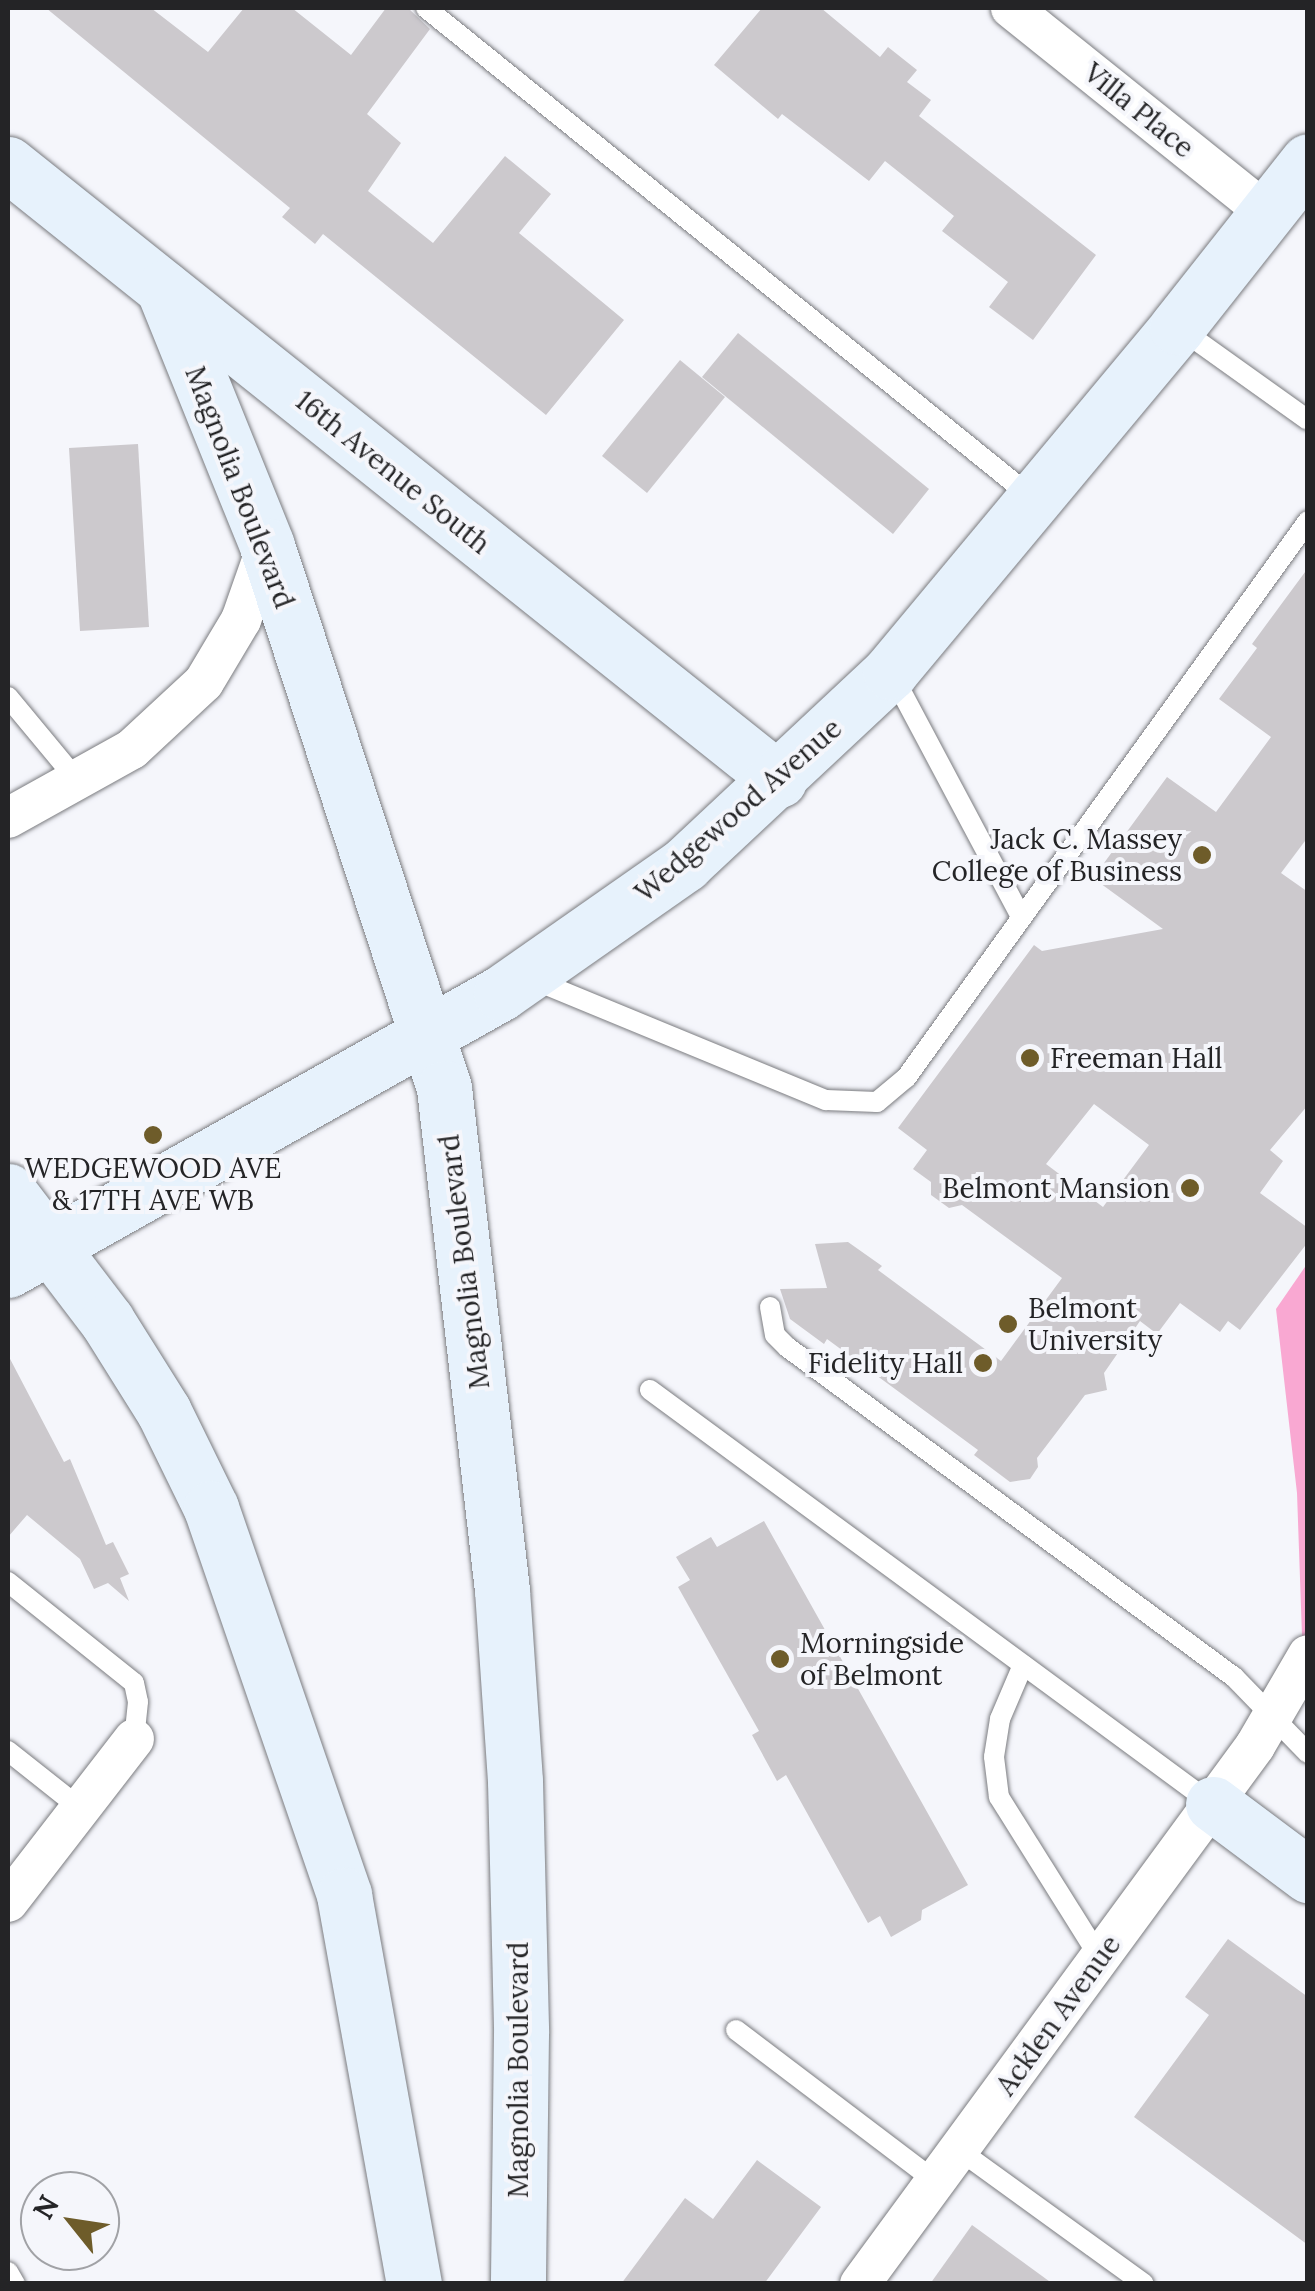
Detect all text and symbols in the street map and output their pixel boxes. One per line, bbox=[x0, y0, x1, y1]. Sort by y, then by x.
street label: Villa Place bbox=[1077, 56, 1201, 164]
street label: Magnolia Boulevard bbox=[178, 361, 302, 613]
street label: 16th Avenue South bbox=[289, 383, 497, 561]
street label: Wedgewood Avenue bbox=[628, 711, 848, 909]
place label: Jack C. Massey College of Business bbox=[932, 822, 1182, 888]
marker: Jack C. Massey College of Business bbox=[1191, 844, 1213, 866]
place label: Freeman Hall bbox=[1050, 1041, 1222, 1075]
marker: Freeman Hall bbox=[1019, 1047, 1041, 1069]
marker: WEDGEWOOD AVE & 17TH AVE WB bbox=[142, 1124, 164, 1146]
street label: Magnolia Boulevard bbox=[432, 1133, 496, 1391]
place label: WEDGEWOOD AVE & 17TH AVE WB bbox=[25, 1151, 281, 1217]
place label: Belmont Mansion bbox=[942, 1171, 1170, 1205]
marker: Belmont Mansion bbox=[1179, 1177, 1201, 1199]
place label: Belmont University bbox=[1028, 1291, 1162, 1357]
marker: Belmont University bbox=[997, 1313, 1019, 1335]
place label: Fidelity Hall bbox=[808, 1346, 963, 1380]
marker: Fidelity Hall bbox=[972, 1352, 994, 1374]
place label: Morningside of Belmont bbox=[800, 1626, 964, 1692]
marker: Morningside of Belmont bbox=[769, 1648, 791, 1670]
street label: Acklen Avenue bbox=[989, 1928, 1127, 2102]
street label: Magnolia Boulevard bbox=[501, 1942, 535, 2198]
north arrow bbox=[20, 2171, 120, 2271]
text: N bbox=[25, 2189, 67, 2225]

